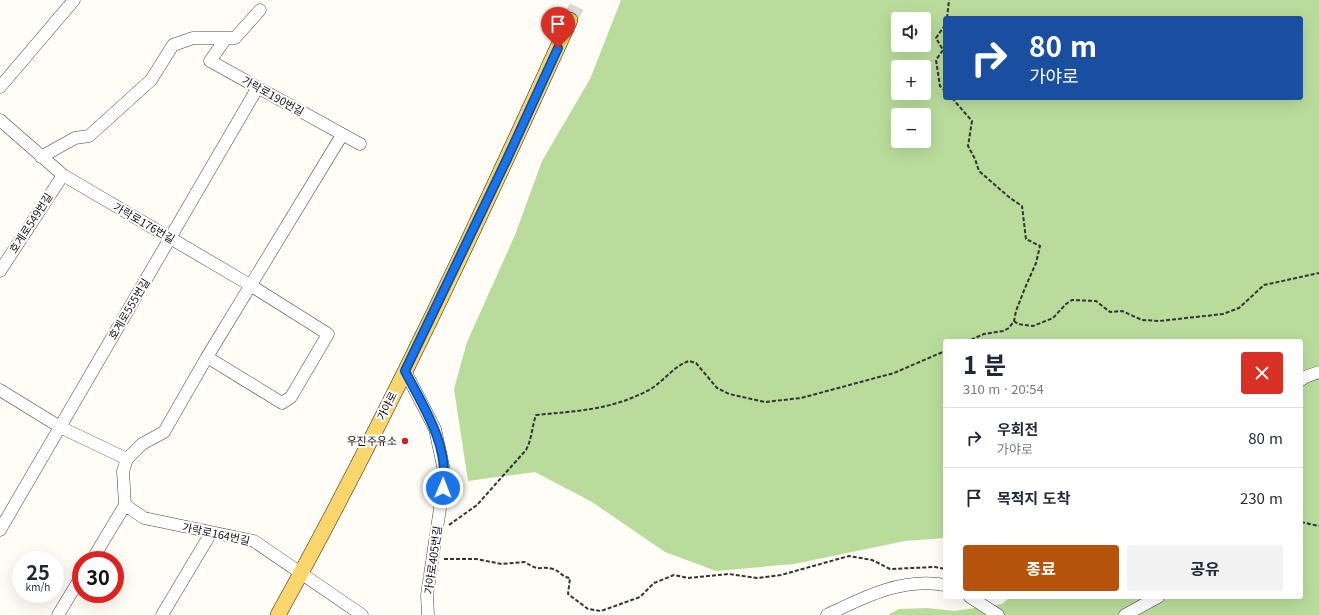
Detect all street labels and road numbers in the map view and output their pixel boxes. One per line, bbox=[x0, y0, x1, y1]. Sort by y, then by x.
street label: 가락로190번길 bbox=[239, 71, 308, 119]
street label: 호계로549번길 bbox=[5, 189, 56, 256]
street label: 가락로176번길 bbox=[111, 198, 178, 246]
street label: 호계로555번길 bbox=[104, 275, 153, 342]
street label: 가야로 bbox=[372, 388, 400, 423]
street label: 가락로164번길 bbox=[181, 518, 252, 548]
street label: 가야로405번길 bbox=[419, 525, 445, 595]

